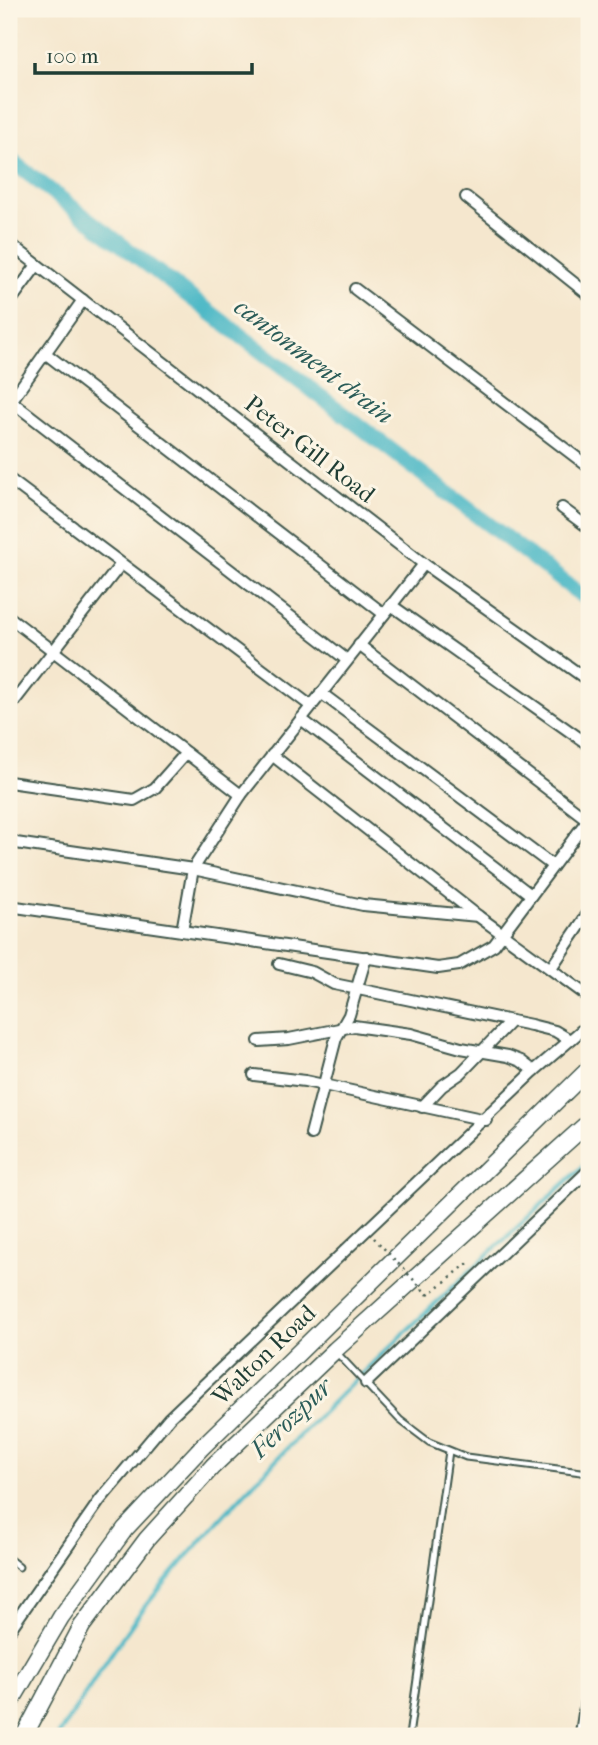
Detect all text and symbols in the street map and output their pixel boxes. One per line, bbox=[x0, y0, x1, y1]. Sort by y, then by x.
scale bar bbox=[35, 32, 252, 76]
text: 100 m bbox=[46, 44, 99, 68]
water label: cantonment drain bbox=[229, 291, 399, 431]
street label: Peter Gill Road bbox=[239, 389, 381, 509]
street label: Walton Road bbox=[206, 1298, 322, 1412]
water label: Ferozpur bbox=[243, 1370, 340, 1465]

